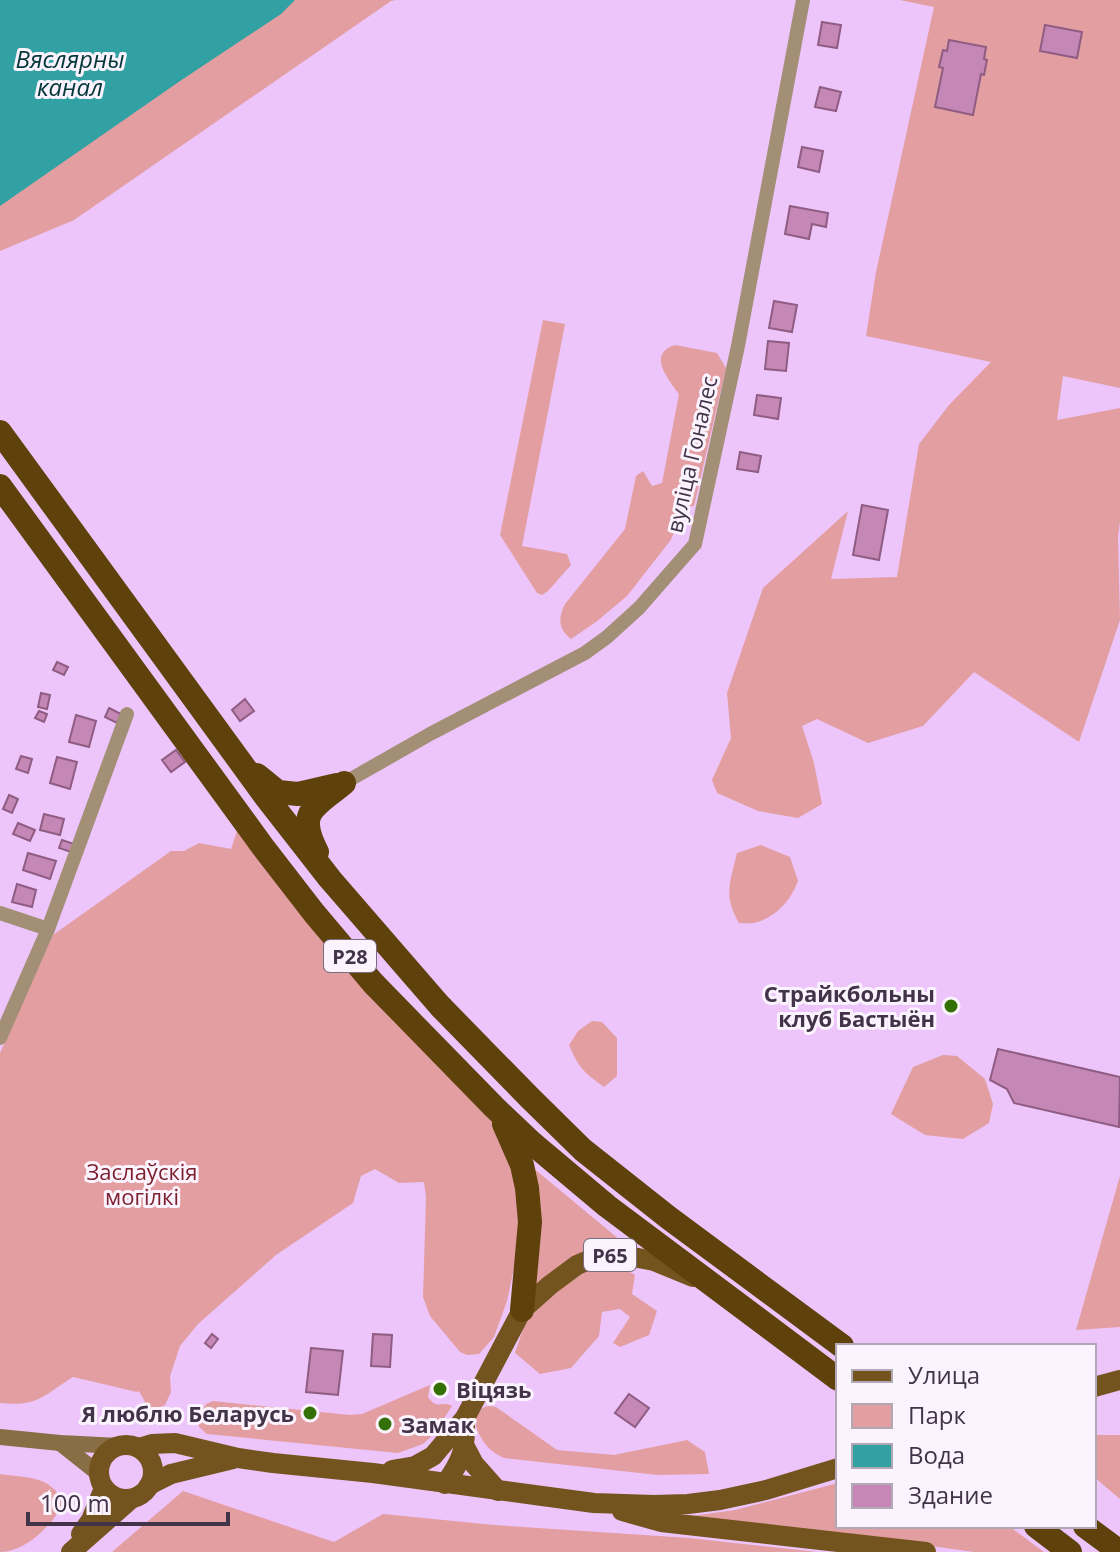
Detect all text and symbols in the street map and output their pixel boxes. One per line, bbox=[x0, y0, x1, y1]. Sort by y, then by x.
water label: Вяслярны канал bbox=[16, 42, 124, 103]
street label: вуліца Гоналес bbox=[658, 373, 724, 535]
road number: Р28 bbox=[324, 940, 376, 972]
place label: Страйкбольны клуб Бастыён bbox=[764, 978, 935, 1033]
marker: Страйкбольны клуб Бастыён bbox=[942, 997, 960, 1015]
park label: Заслаўскія могілкі bbox=[86, 1156, 198, 1211]
road number: Р65 bbox=[584, 1239, 636, 1271]
legend bbox=[836, 1344, 1096, 1528]
text: Улица bbox=[908, 1358, 980, 1391]
place label: Віцязь bbox=[456, 1374, 531, 1404]
marker: Віцязь bbox=[431, 1380, 449, 1398]
place label: Я люблю Беларусь bbox=[81, 1398, 294, 1428]
text: Парк bbox=[908, 1398, 966, 1431]
marker: Я люблю Беларусь bbox=[301, 1404, 319, 1422]
place label: Замак bbox=[401, 1409, 474, 1439]
marker: Замак bbox=[376, 1415, 394, 1433]
text: Вода bbox=[908, 1438, 965, 1471]
scale bar bbox=[28, 1476, 228, 1526]
text: Здание bbox=[908, 1478, 993, 1511]
text: 100 m bbox=[40, 1486, 110, 1519]

